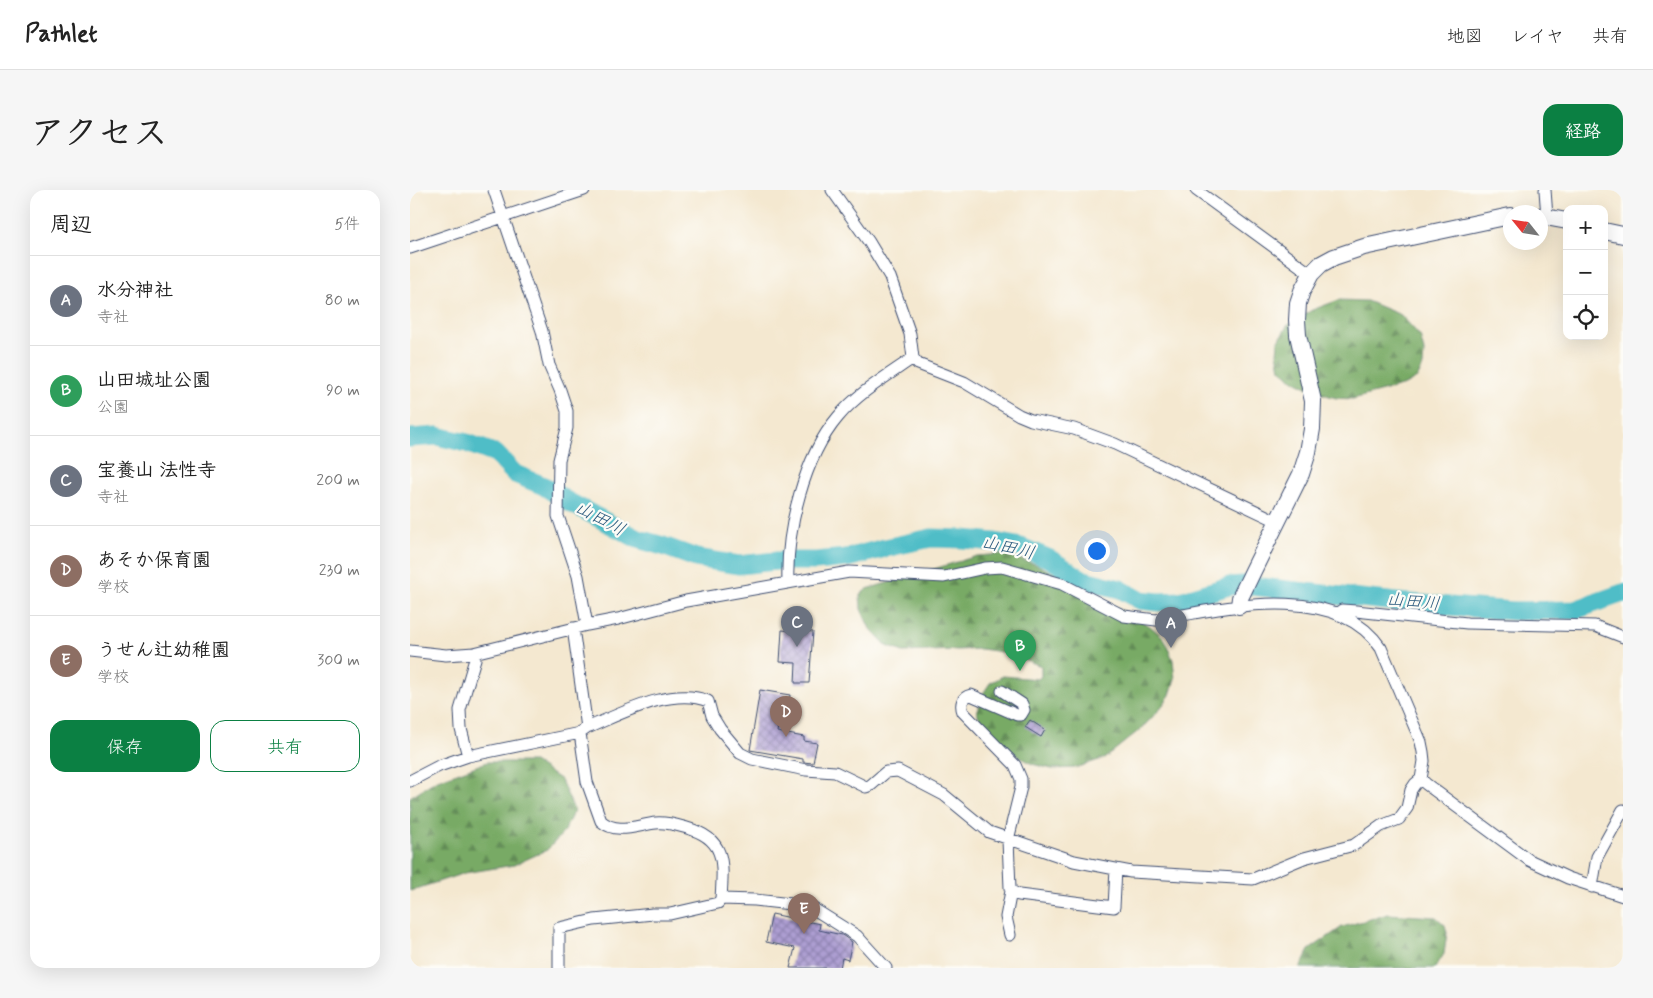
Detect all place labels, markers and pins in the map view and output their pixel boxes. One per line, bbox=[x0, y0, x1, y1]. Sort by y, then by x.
pin: C bbox=[781, 606, 813, 647]
pin: A bbox=[1155, 607, 1187, 648]
pin: B bbox=[1004, 630, 1036, 671]
pin: D bbox=[770, 696, 802, 737]
pin: E bbox=[788, 893, 820, 934]

